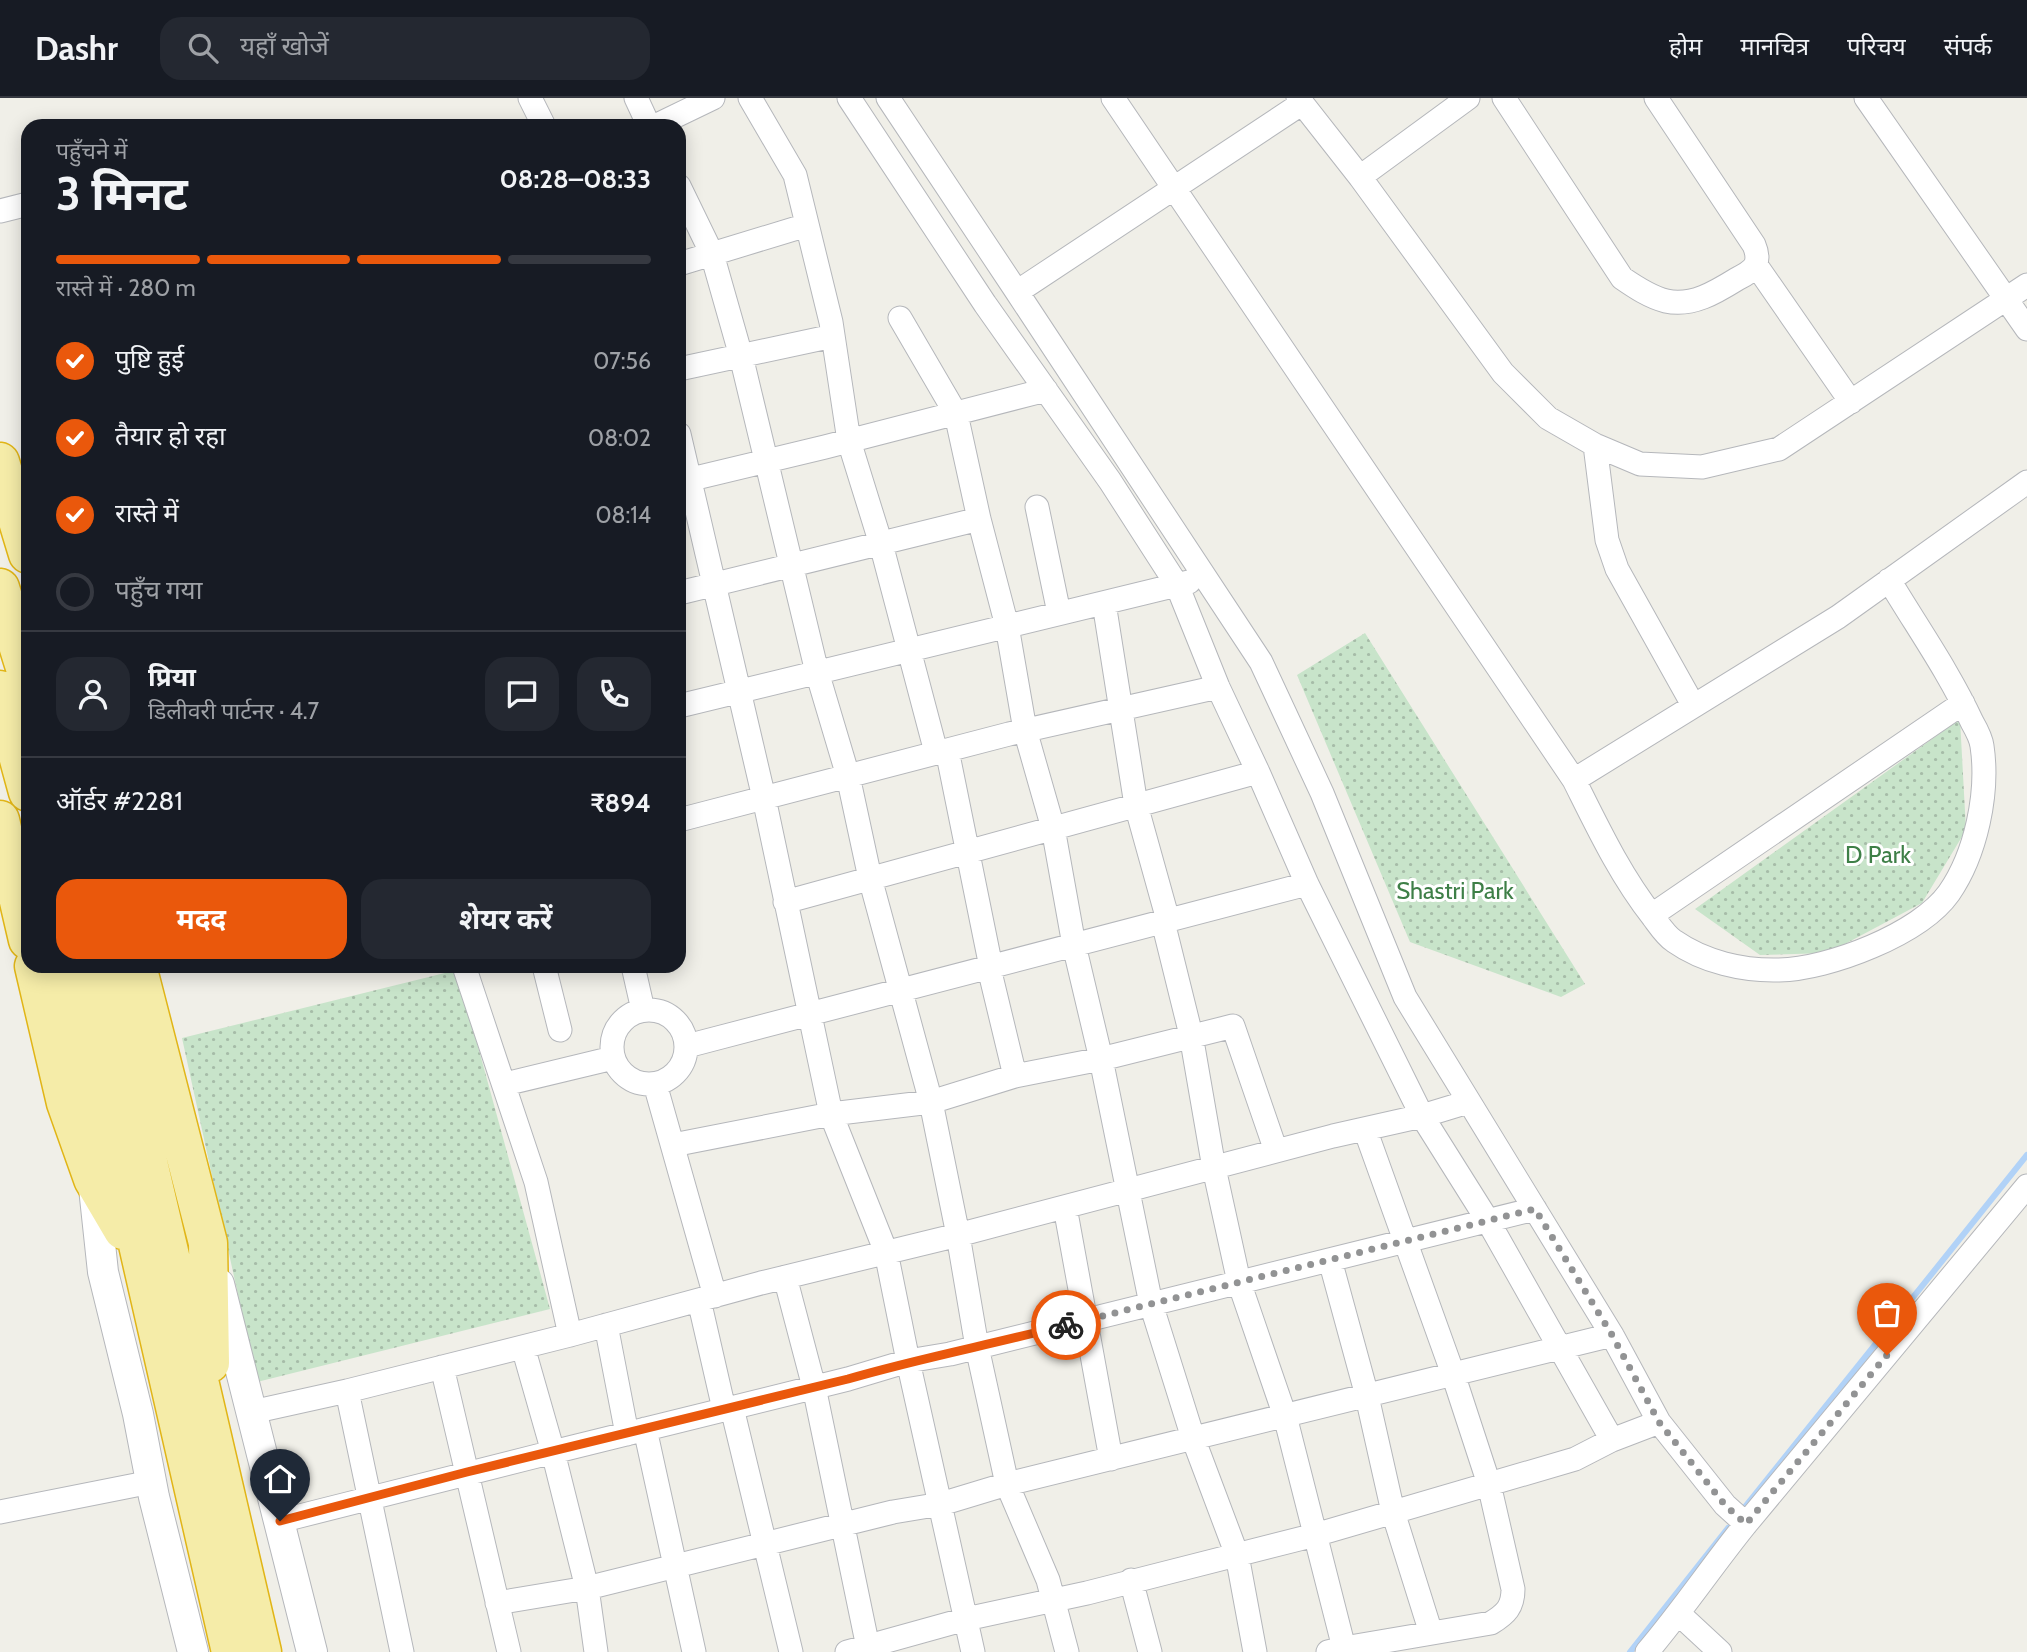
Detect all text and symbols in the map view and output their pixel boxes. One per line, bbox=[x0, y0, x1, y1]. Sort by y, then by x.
search box bbox=[160, 17, 650, 80]
text: Dashr bbox=[35, 28, 118, 68]
icon: search bbox=[184, 29, 222, 67]
text: यहाँ खोजें bbox=[240, 30, 329, 62]
text: होम bbox=[1669, 32, 1702, 61]
text: मानचित्र bbox=[1740, 32, 1809, 61]
text: परिचय bbox=[1847, 32, 1906, 61]
text: संपर्क bbox=[1944, 32, 1992, 61]
text: पहुँचने में bbox=[56, 137, 128, 165]
text: 08:28–08:33 bbox=[499, 163, 651, 195]
text: 3 मिनट bbox=[56, 166, 188, 222]
text: रास्ते में · 280 m bbox=[56, 274, 196, 302]
icon: check bbox=[56, 342, 94, 380]
text: पुष्टि हुई bbox=[115, 343, 184, 375]
text: 07:56 bbox=[593, 347, 651, 375]
icon: check bbox=[56, 419, 94, 457]
text: तैयार हो रहा bbox=[115, 420, 226, 452]
text: 08:02 bbox=[588, 424, 651, 452]
icon: check bbox=[56, 496, 94, 534]
text: रास्ते में bbox=[115, 497, 179, 529]
text: 08:14 bbox=[595, 501, 651, 529]
text: पहुँच गया bbox=[115, 574, 202, 606]
button: person bbox=[56, 657, 130, 731]
button: chat bbox=[485, 657, 559, 731]
button: phone bbox=[577, 657, 651, 731]
text: प्रिया bbox=[148, 661, 196, 693]
text: डिलीवरी पार्टनर · 4.7 bbox=[148, 697, 319, 725]
text: ऑर्डर #2281 bbox=[56, 785, 183, 817]
text: ₹894 bbox=[590, 787, 651, 819]
park label: D Park bbox=[1845, 840, 1911, 869]
park label: Shastri Park bbox=[1396, 876, 1514, 905]
button: मदद bbox=[56, 879, 347, 959]
button: शेयर करें bbox=[361, 879, 651, 959]
pin bbox=[1857, 1283, 1917, 1355]
courier bbox=[1031, 1290, 1101, 1360]
icon: bag bbox=[1868, 1294, 1906, 1332]
icon: bike bbox=[1047, 1306, 1085, 1344]
pin bbox=[250, 1449, 310, 1521]
icon: home bbox=[261, 1460, 299, 1498]

